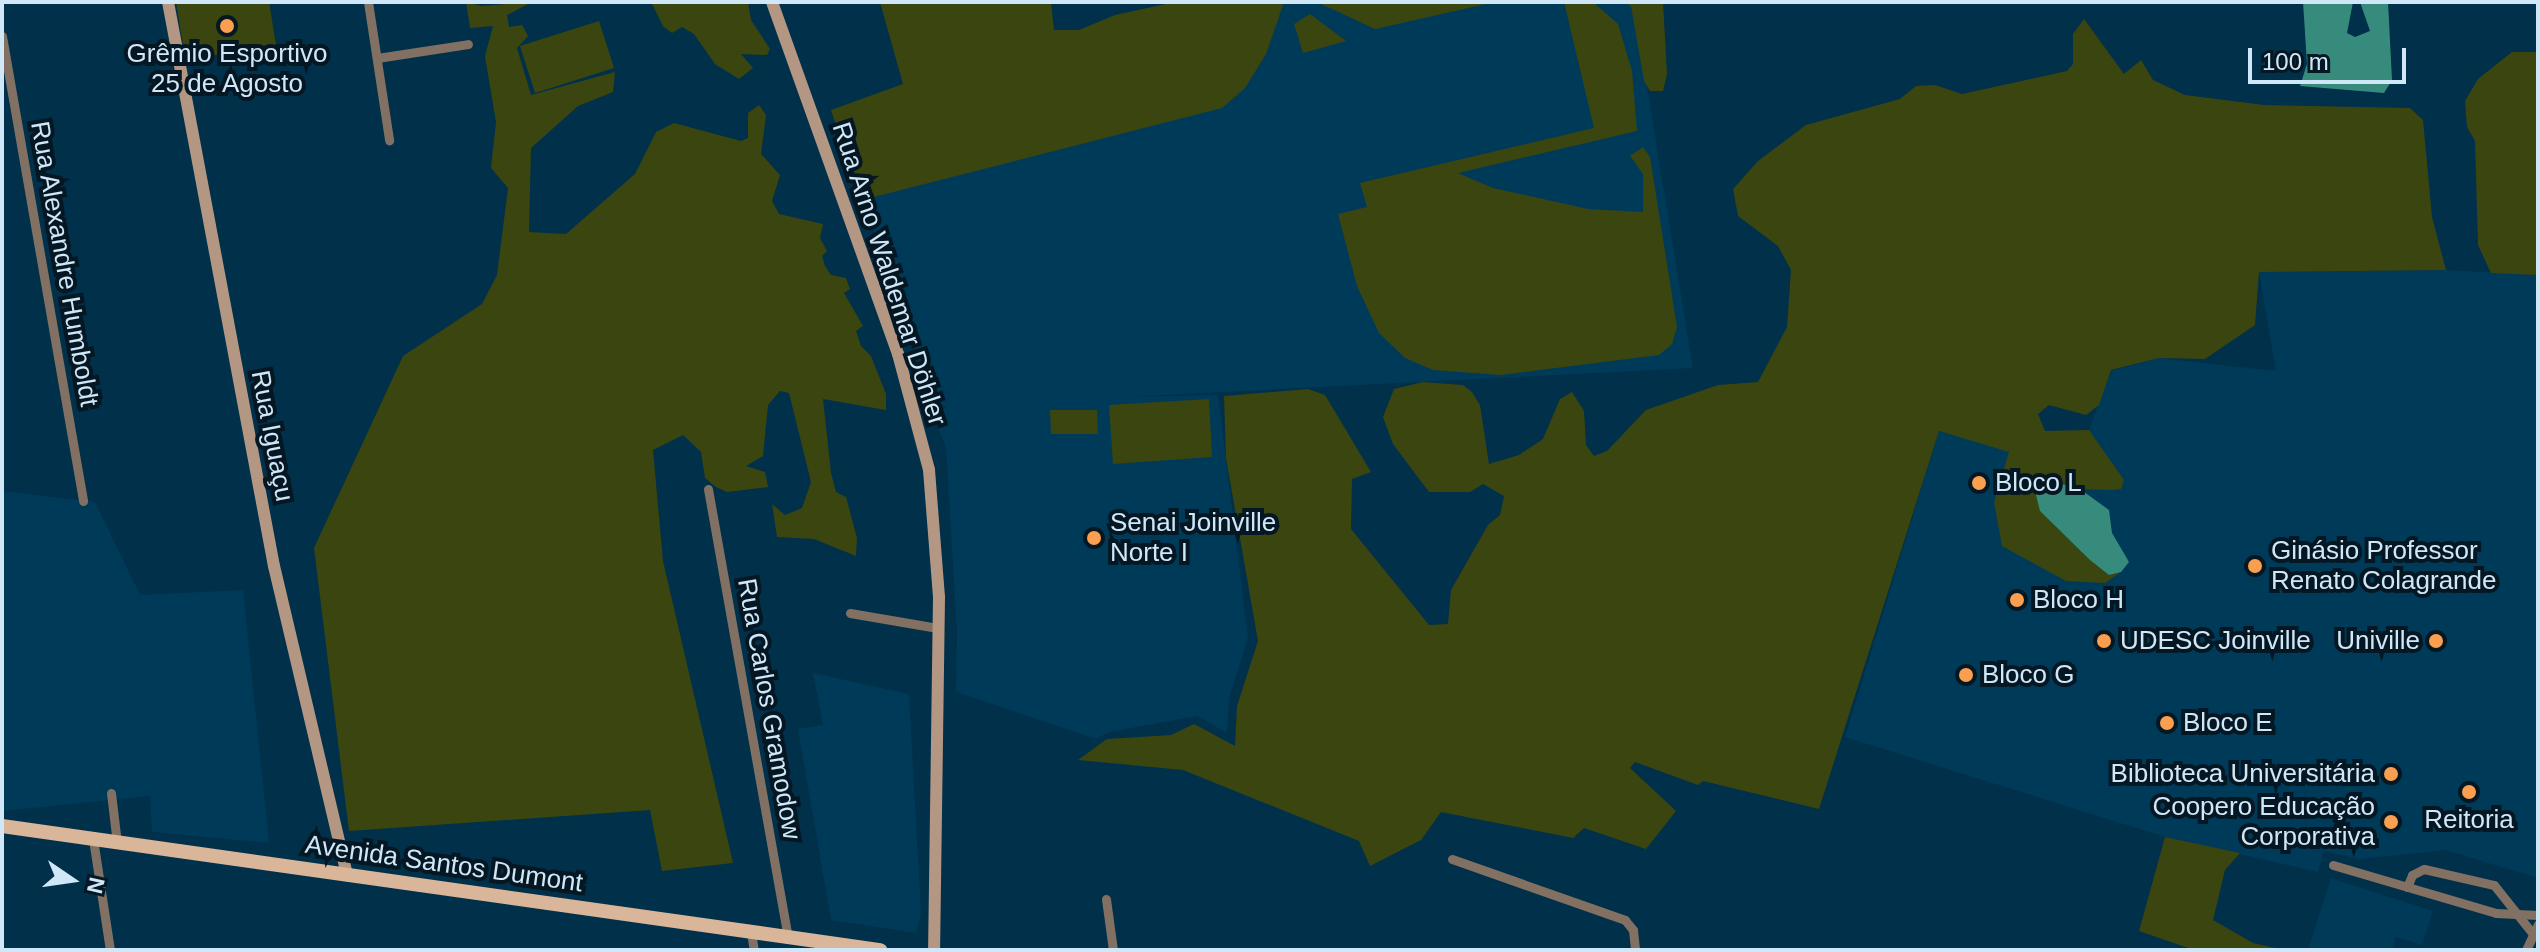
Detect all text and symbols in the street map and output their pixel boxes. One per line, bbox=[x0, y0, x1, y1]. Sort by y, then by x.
marker: Grêmio Esportivo 25 de Agosto bbox=[218, 17, 236, 35]
scale bar bbox=[2252, 32, 2410, 82]
place label: Grêmio Esportivo 25 de Agosto bbox=[127, 38, 327, 100]
text: 100 m bbox=[2262, 48, 2329, 75]
street label: Rua Alexandre Humboldt bbox=[23, 118, 105, 410]
street label: Rua Arno Waldemar Döhler bbox=[825, 118, 953, 430]
street label: Rua Iguaçu bbox=[244, 368, 300, 504]
place label: Bloco L bbox=[1995, 467, 2082, 499]
marker: Bloco L bbox=[1970, 474, 1988, 492]
place label: Senai Joinville Norte I bbox=[1110, 507, 1276, 568]
marker: Senai Joinville Norte I bbox=[1085, 529, 1103, 547]
place label: Ginásio Professor Renato Colagrande bbox=[2271, 535, 2496, 596]
marker: Ginásio Professor Renato Colagrande bbox=[2246, 557, 2264, 575]
street label: Rua Carlos Gramodow bbox=[731, 576, 807, 842]
place label: Bloco H bbox=[2033, 584, 2124, 616]
marker: Bloco H bbox=[2008, 591, 2026, 609]
place label: UDESC Joinville bbox=[2120, 625, 2311, 657]
place label: Univille bbox=[2336, 625, 2420, 657]
marker: UDESC Joinville bbox=[2095, 632, 2113, 650]
marker: Univille bbox=[2427, 632, 2445, 650]
place label: Bloco G bbox=[1982, 659, 2074, 691]
marker: Bloco G bbox=[1957, 666, 1975, 684]
place label: Bloco E bbox=[2183, 707, 2273, 739]
marker: Bloco E bbox=[2158, 714, 2176, 732]
place label: Biblioteca Universitária bbox=[2111, 758, 2375, 790]
marker: Biblioteca Universitária bbox=[2382, 765, 2400, 783]
marker: Reitoria bbox=[2460, 783, 2478, 801]
place label: Coopero Educação Corporativa bbox=[2152, 791, 2375, 852]
place label: Reitoria bbox=[2424, 804, 2514, 836]
marker: Coopero Educação Corporativa bbox=[2382, 813, 2400, 831]
street label: Avenida Santos Dumont bbox=[303, 829, 585, 899]
north arrow bbox=[32, 840, 112, 920]
text: N bbox=[82, 875, 110, 896]

